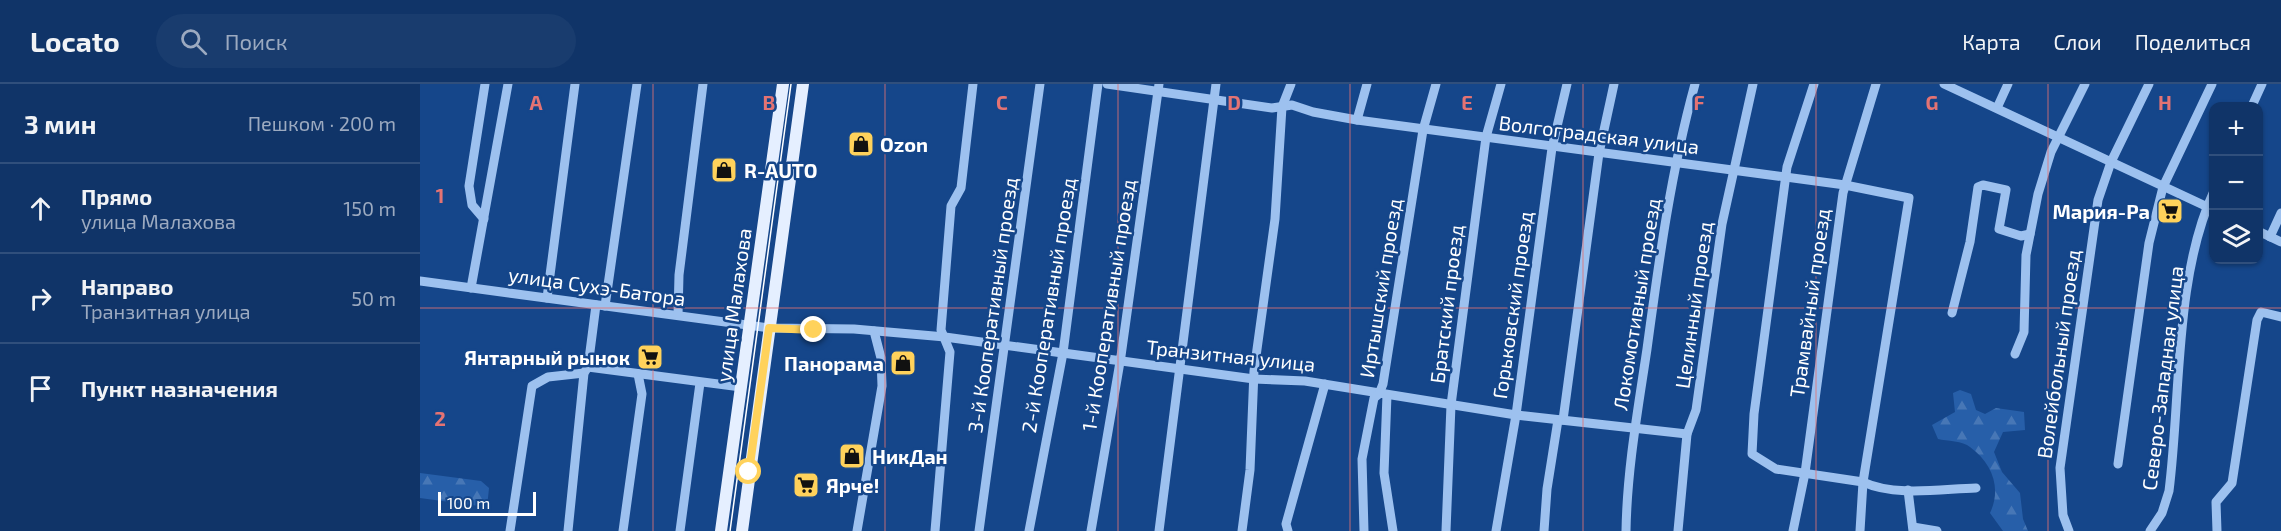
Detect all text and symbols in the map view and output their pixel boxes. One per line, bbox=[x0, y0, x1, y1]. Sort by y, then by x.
search box bbox=[156, 14, 576, 68]
text: Locato bbox=[30, 24, 120, 58]
icon: search bbox=[177, 25, 210, 58]
text: Поиск bbox=[225, 28, 288, 54]
text: Карта bbox=[1962, 29, 2021, 54]
text: Слои bbox=[2054, 29, 2102, 54]
text: Поделиться bbox=[2135, 29, 2251, 54]
text: A bbox=[529, 90, 543, 114]
text: B bbox=[763, 90, 775, 114]
text: C bbox=[996, 90, 1008, 114]
text: D bbox=[1227, 90, 1241, 114]
text: E bbox=[1461, 90, 1473, 114]
text: F bbox=[1693, 90, 1705, 114]
text: G bbox=[1926, 90, 1938, 114]
text: H bbox=[2158, 90, 2172, 114]
map controls bbox=[2209, 102, 2263, 264]
button: + bbox=[2209, 102, 2263, 156]
text: 3 мин bbox=[24, 108, 96, 139]
street label: Волгоградская улица bbox=[1497, 110, 1701, 159]
text: Пешком · 200 m bbox=[248, 111, 396, 135]
shop icon: Ozon bbox=[846, 129, 876, 159]
place label: Ozon bbox=[880, 132, 928, 156]
shop icon: R-AUTO bbox=[709, 155, 739, 185]
button: − bbox=[2209, 156, 2263, 210]
place label: R-AUTO bbox=[744, 158, 817, 182]
street label: 3-й Кооперативный проезд bbox=[962, 176, 1022, 434]
street label: 2-й Кооперативный проезд bbox=[1016, 176, 1080, 434]
street label: 1-й Кооперативный проезд bbox=[1076, 177, 1140, 433]
text: Прямо bbox=[81, 183, 152, 209]
text: 1 bbox=[436, 183, 444, 207]
icon: ahead bbox=[24, 192, 57, 225]
text: 150 m bbox=[343, 196, 396, 220]
street label: Локомотивный проезд bbox=[1607, 196, 1665, 412]
supermarket icon: Мария-Ра bbox=[2155, 196, 2185, 226]
street label: Иртышский проезд bbox=[1354, 197, 1406, 379]
place label: Мария-Ра bbox=[2052, 199, 2150, 223]
street label: Трамвайный проезд bbox=[1784, 207, 1834, 399]
text: улица Малахова bbox=[81, 209, 236, 233]
street label: Горьковский проезд bbox=[1487, 210, 1537, 400]
button: layers bbox=[2209, 210, 2263, 264]
street label: Целинный проезд bbox=[1669, 220, 1717, 390]
street label: Братский проезд bbox=[1424, 223, 1468, 385]
street label: улица Малахова bbox=[710, 227, 757, 384]
street label: Волейбольный проезд bbox=[2031, 248, 2085, 460]
street label: улица Сухэ-Батора bbox=[507, 262, 687, 311]
street label: Северо-Западная улица bbox=[2136, 264, 2189, 492]
text: Направо bbox=[81, 273, 174, 299]
icon: right bbox=[24, 282, 57, 315]
text: 50 m bbox=[351, 286, 396, 310]
text: Транзитная улица bbox=[81, 299, 251, 323]
route end bbox=[800, 316, 826, 342]
street label: Транзитная улица bbox=[1145, 334, 1317, 377]
supermarket icon: Янтарный рынок bbox=[635, 342, 665, 372]
place label: Янтарный рынок bbox=[464, 345, 630, 369]
shop icon: Панорама bbox=[888, 348, 918, 378]
place label: Панорама bbox=[784, 351, 884, 375]
icon: arrive bbox=[24, 372, 57, 405]
text: Пункт назначения bbox=[81, 375, 278, 401]
text: 2 bbox=[434, 406, 446, 430]
shop icon: НикДан bbox=[837, 441, 867, 471]
place label: НикДан bbox=[872, 444, 948, 468]
route start bbox=[735, 458, 761, 484]
supermarket icon: Ярче! bbox=[791, 470, 821, 500]
place label: Ярче! bbox=[826, 473, 880, 497]
scale bar bbox=[438, 489, 536, 516]
text: 100 m bbox=[447, 493, 490, 512]

